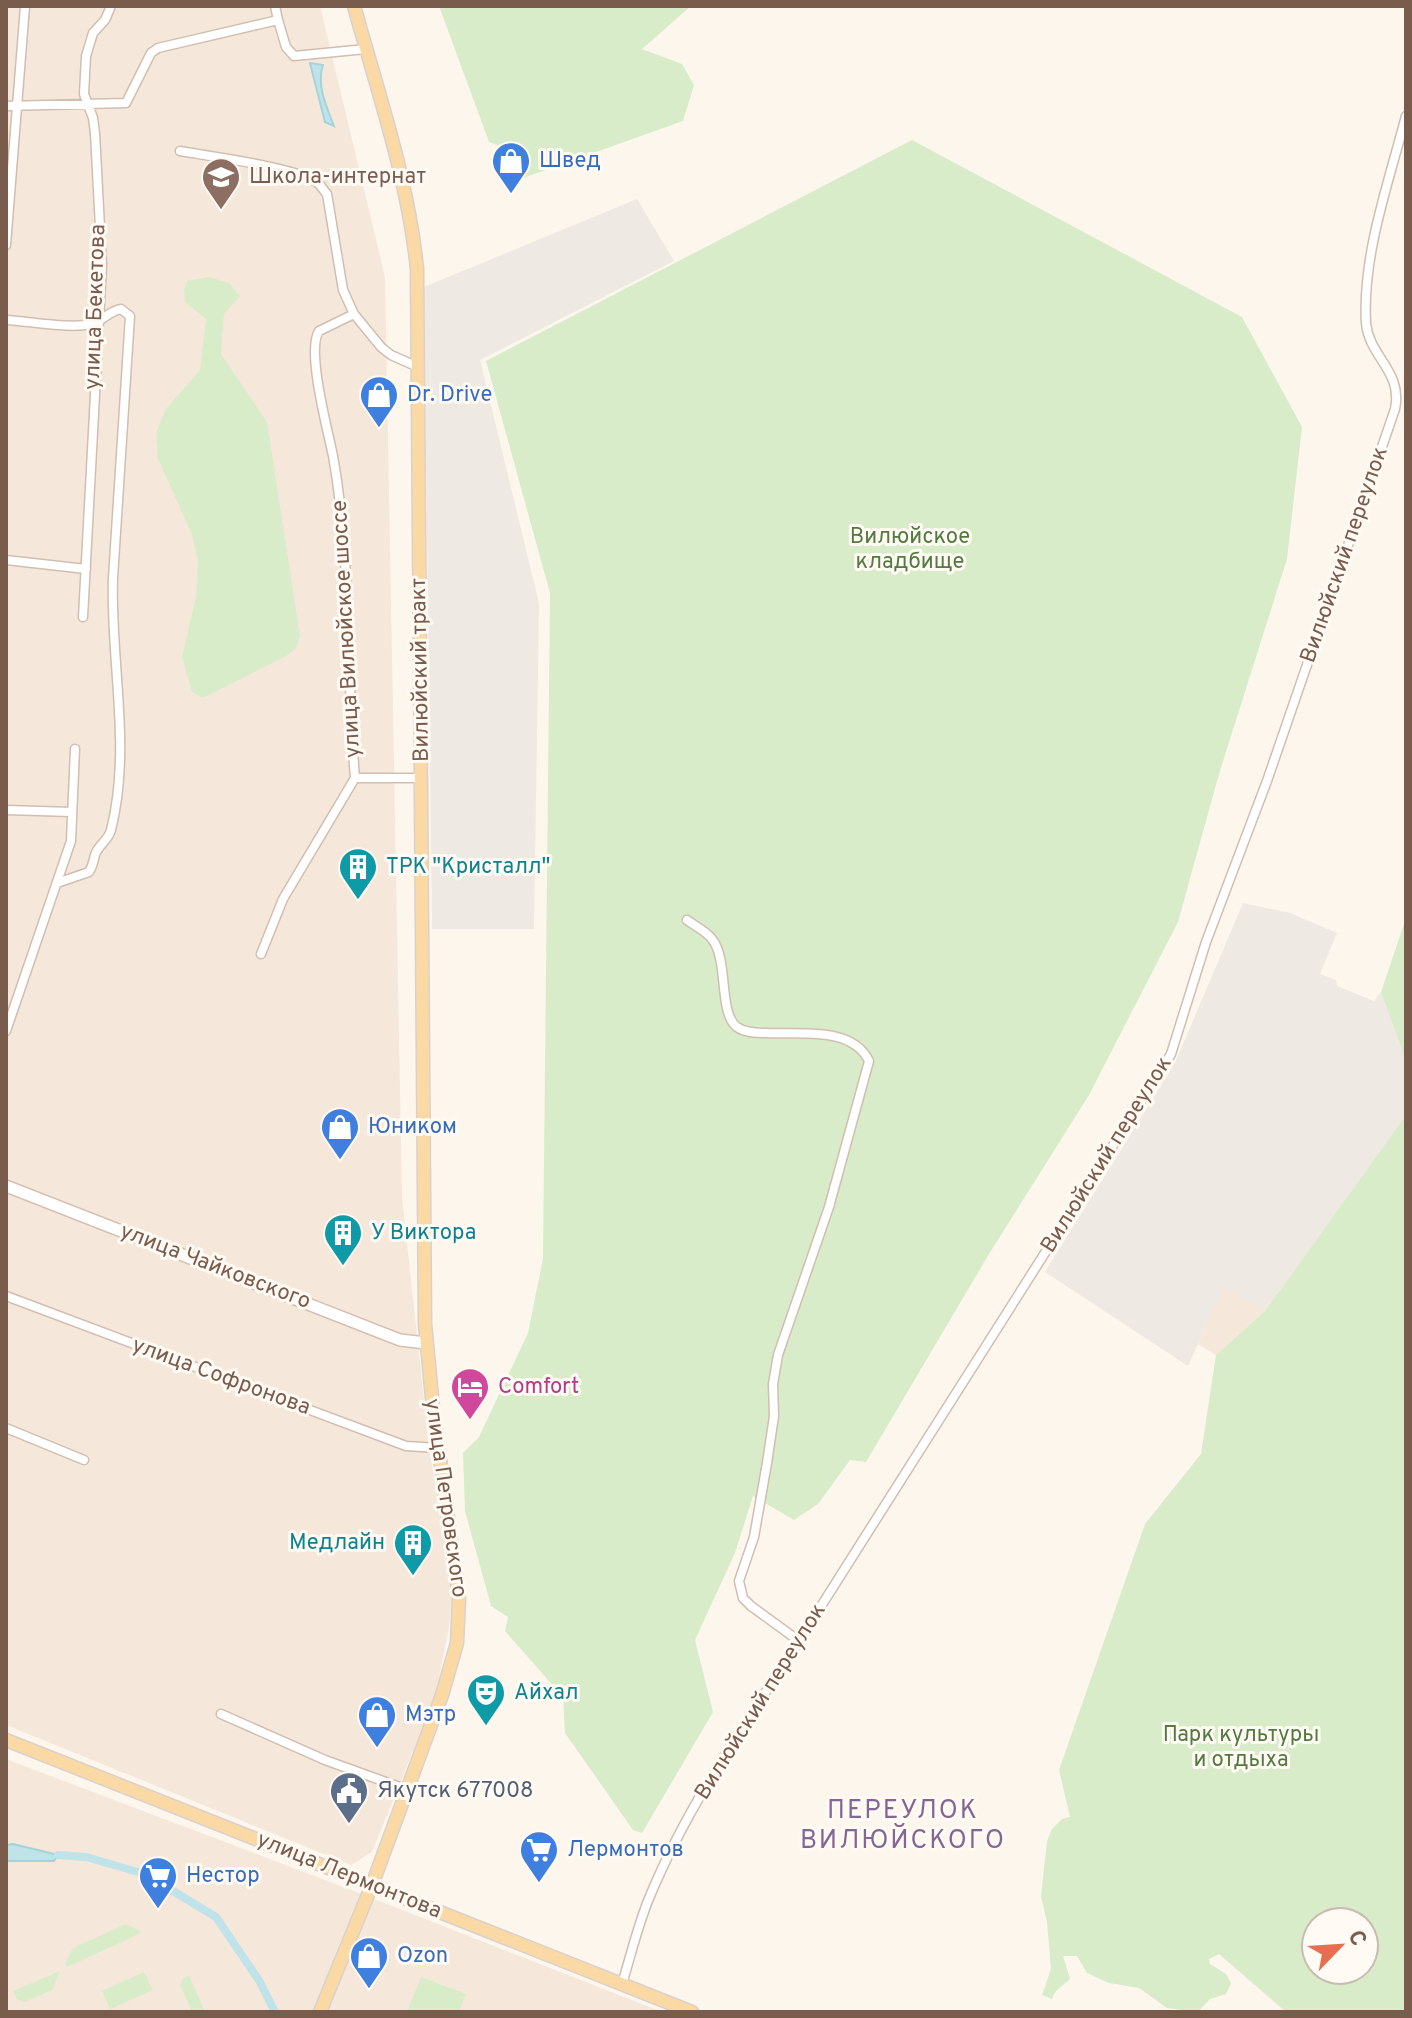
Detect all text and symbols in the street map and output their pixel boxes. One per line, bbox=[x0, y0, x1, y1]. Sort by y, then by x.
shop icon: Швед bbox=[490, 140, 532, 195]
place label: Швед bbox=[539, 148, 601, 175]
school or university icon: Школа-интернат bbox=[200, 156, 242, 211]
place label: Школа-интернат bbox=[249, 164, 426, 191]
street label: улица Бекетова bbox=[80, 224, 112, 390]
shop icon: Dr. Drive bbox=[358, 374, 400, 429]
place label: Dr. Drive bbox=[407, 382, 492, 409]
street label: Вилюйский переулок bbox=[1295, 443, 1395, 667]
street label: улица Вилюйское шоссе bbox=[327, 499, 367, 759]
park label: Вилюйское кладбище bbox=[850, 524, 970, 576]
street label: Вилюйский тракт bbox=[406, 578, 436, 762]
building icon: ТРК "Кристалл" bbox=[337, 846, 379, 901]
place label: ТРК "Кристалл" bbox=[386, 854, 550, 881]
street label: Вилюйский переулок bbox=[1036, 1052, 1178, 1258]
shop icon: Юником bbox=[319, 1106, 361, 1161]
place label: Юником bbox=[368, 1114, 457, 1141]
building icon: У Виктора bbox=[322, 1212, 364, 1267]
street label: улица Чайковского bbox=[116, 1218, 314, 1316]
place label: У Виктора bbox=[371, 1220, 476, 1247]
street label: улица Софронова bbox=[128, 1332, 314, 1422]
hotel icon: Comfort bbox=[449, 1366, 491, 1421]
place label: Comfort bbox=[498, 1374, 579, 1401]
street label: улица Петровского bbox=[418, 1397, 472, 1599]
building icon: Медлайн bbox=[392, 1522, 434, 1577]
place label: Медлайн bbox=[289, 1530, 385, 1557]
street label: Вилюйский переулок bbox=[690, 1599, 832, 1805]
theatre icon: Айхал bbox=[465, 1672, 507, 1727]
place label: Айхал bbox=[514, 1680, 579, 1707]
shop icon: Мэтр bbox=[356, 1694, 398, 1749]
place label: Мэтр bbox=[405, 1702, 456, 1729]
park label: Парк культуры и отдыха bbox=[1163, 1722, 1319, 1774]
public building icon: Якутск 677008 bbox=[328, 1770, 370, 1825]
place label: Якутск 677008 bbox=[377, 1778, 534, 1805]
district label: ПЕРЕУЛОК ВИЛЮЙСКОГО bbox=[800, 1795, 1006, 1858]
street label: улица Лермонтова bbox=[253, 1827, 445, 1925]
supermarket icon: Лермонтов bbox=[518, 1829, 560, 1884]
place label: Лермонтов bbox=[567, 1837, 684, 1864]
supermarket icon: Нестор bbox=[137, 1855, 179, 1910]
place label: Нестор bbox=[186, 1863, 260, 1890]
north arrow bbox=[1300, 1906, 1380, 1986]
text: С bbox=[1341, 1927, 1371, 1951]
shop icon: Ozon bbox=[348, 1935, 390, 1990]
place label: Ozon bbox=[397, 1943, 448, 1970]

